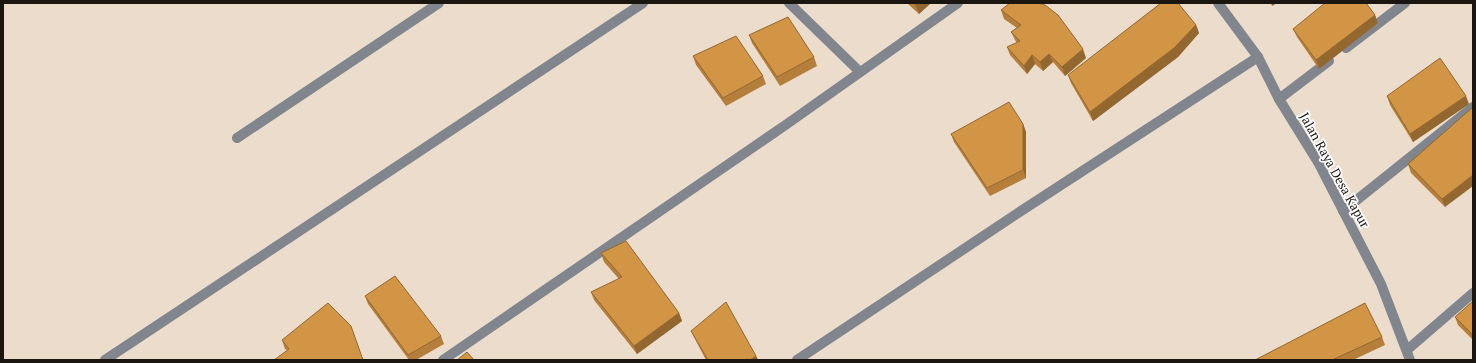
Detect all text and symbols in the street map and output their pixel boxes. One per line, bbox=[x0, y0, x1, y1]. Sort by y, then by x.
street label: Jalan Raya Desa Kapur bbox=[1296, 109, 1374, 231]

